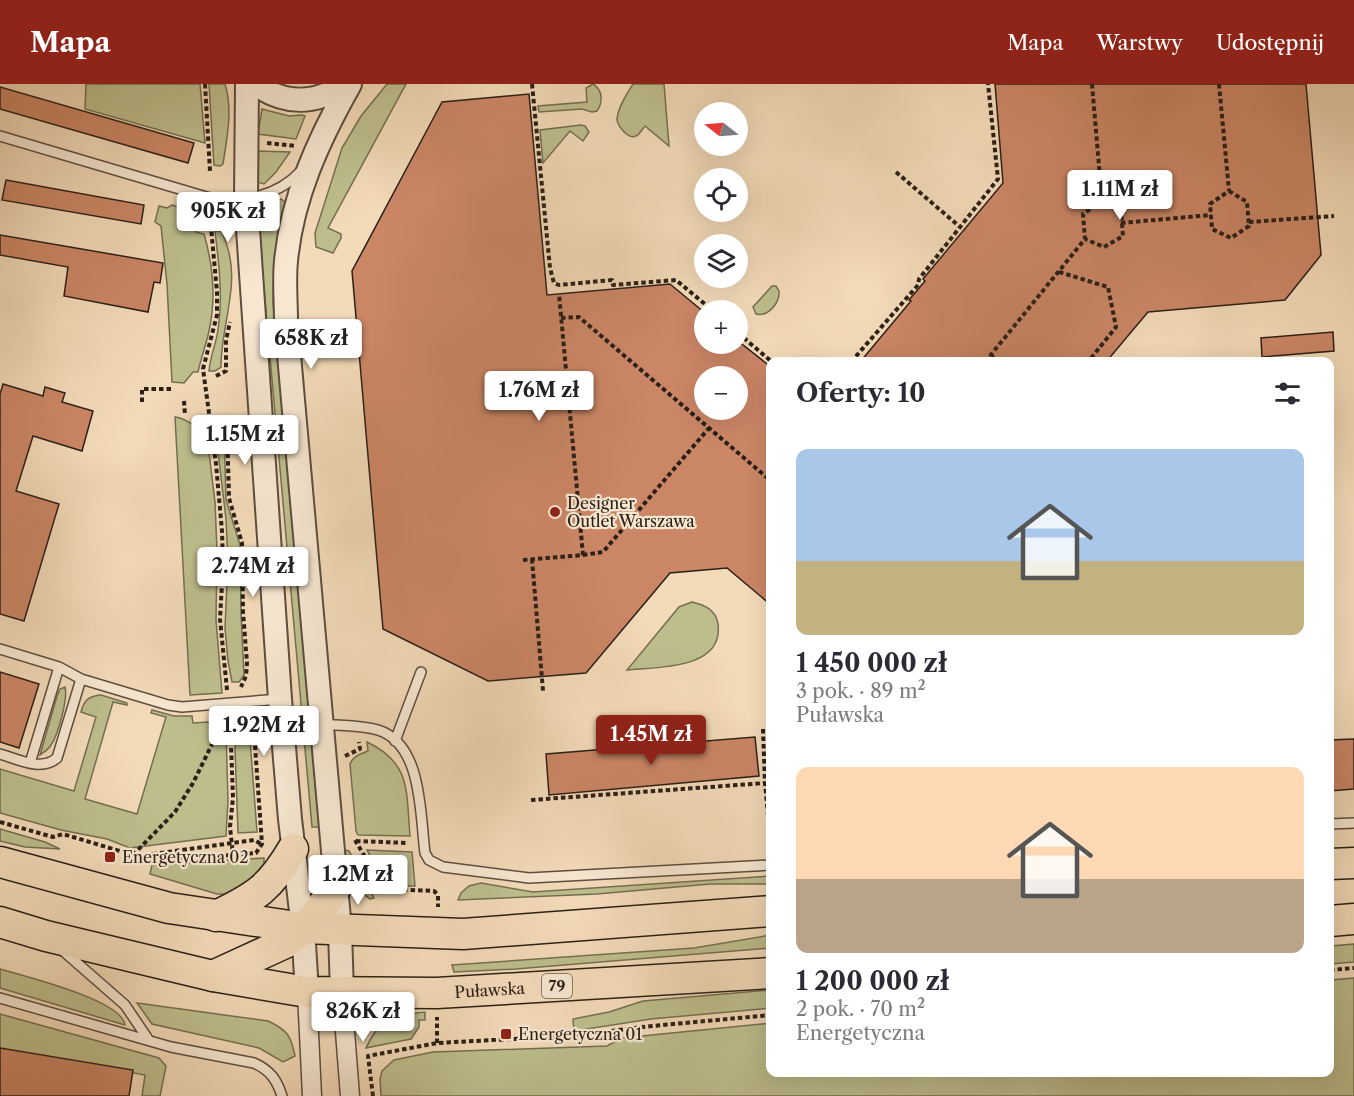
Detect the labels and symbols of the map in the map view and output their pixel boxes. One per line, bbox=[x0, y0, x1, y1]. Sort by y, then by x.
north arrow bbox=[694, 102, 748, 156]
pin: 1.11M zł bbox=[1058, 170, 1182, 221]
pin: 905K zł bbox=[173, 192, 283, 243]
pin: 658K zł bbox=[256, 319, 366, 370]
pin: 1.76M zł bbox=[477, 371, 601, 422]
pin: 1.15M zł bbox=[183, 415, 307, 466]
place label: Designer Outlet Warszawa bbox=[567, 493, 695, 531]
marker: Designer Outlet Warszawa bbox=[548, 505, 562, 519]
pin: 2.74M zł bbox=[191, 547, 315, 598]
pin: 1.92M zł bbox=[202, 706, 326, 757]
pin: 1.45M zł bbox=[589, 715, 713, 766]
place label: Energetyczna 02 bbox=[122, 847, 249, 867]
marker: Energetyczna 02 bbox=[103, 850, 117, 864]
pin: 1.2M zł bbox=[303, 855, 413, 906]
road number: 79 bbox=[542, 974, 572, 998]
street label: Puławska bbox=[454, 978, 526, 1002]
pin: 826K zł bbox=[308, 992, 418, 1043]
place label: Energetyczna 01 bbox=[518, 1024, 642, 1044]
marker: Energetyczna 01 bbox=[499, 1027, 513, 1041]

